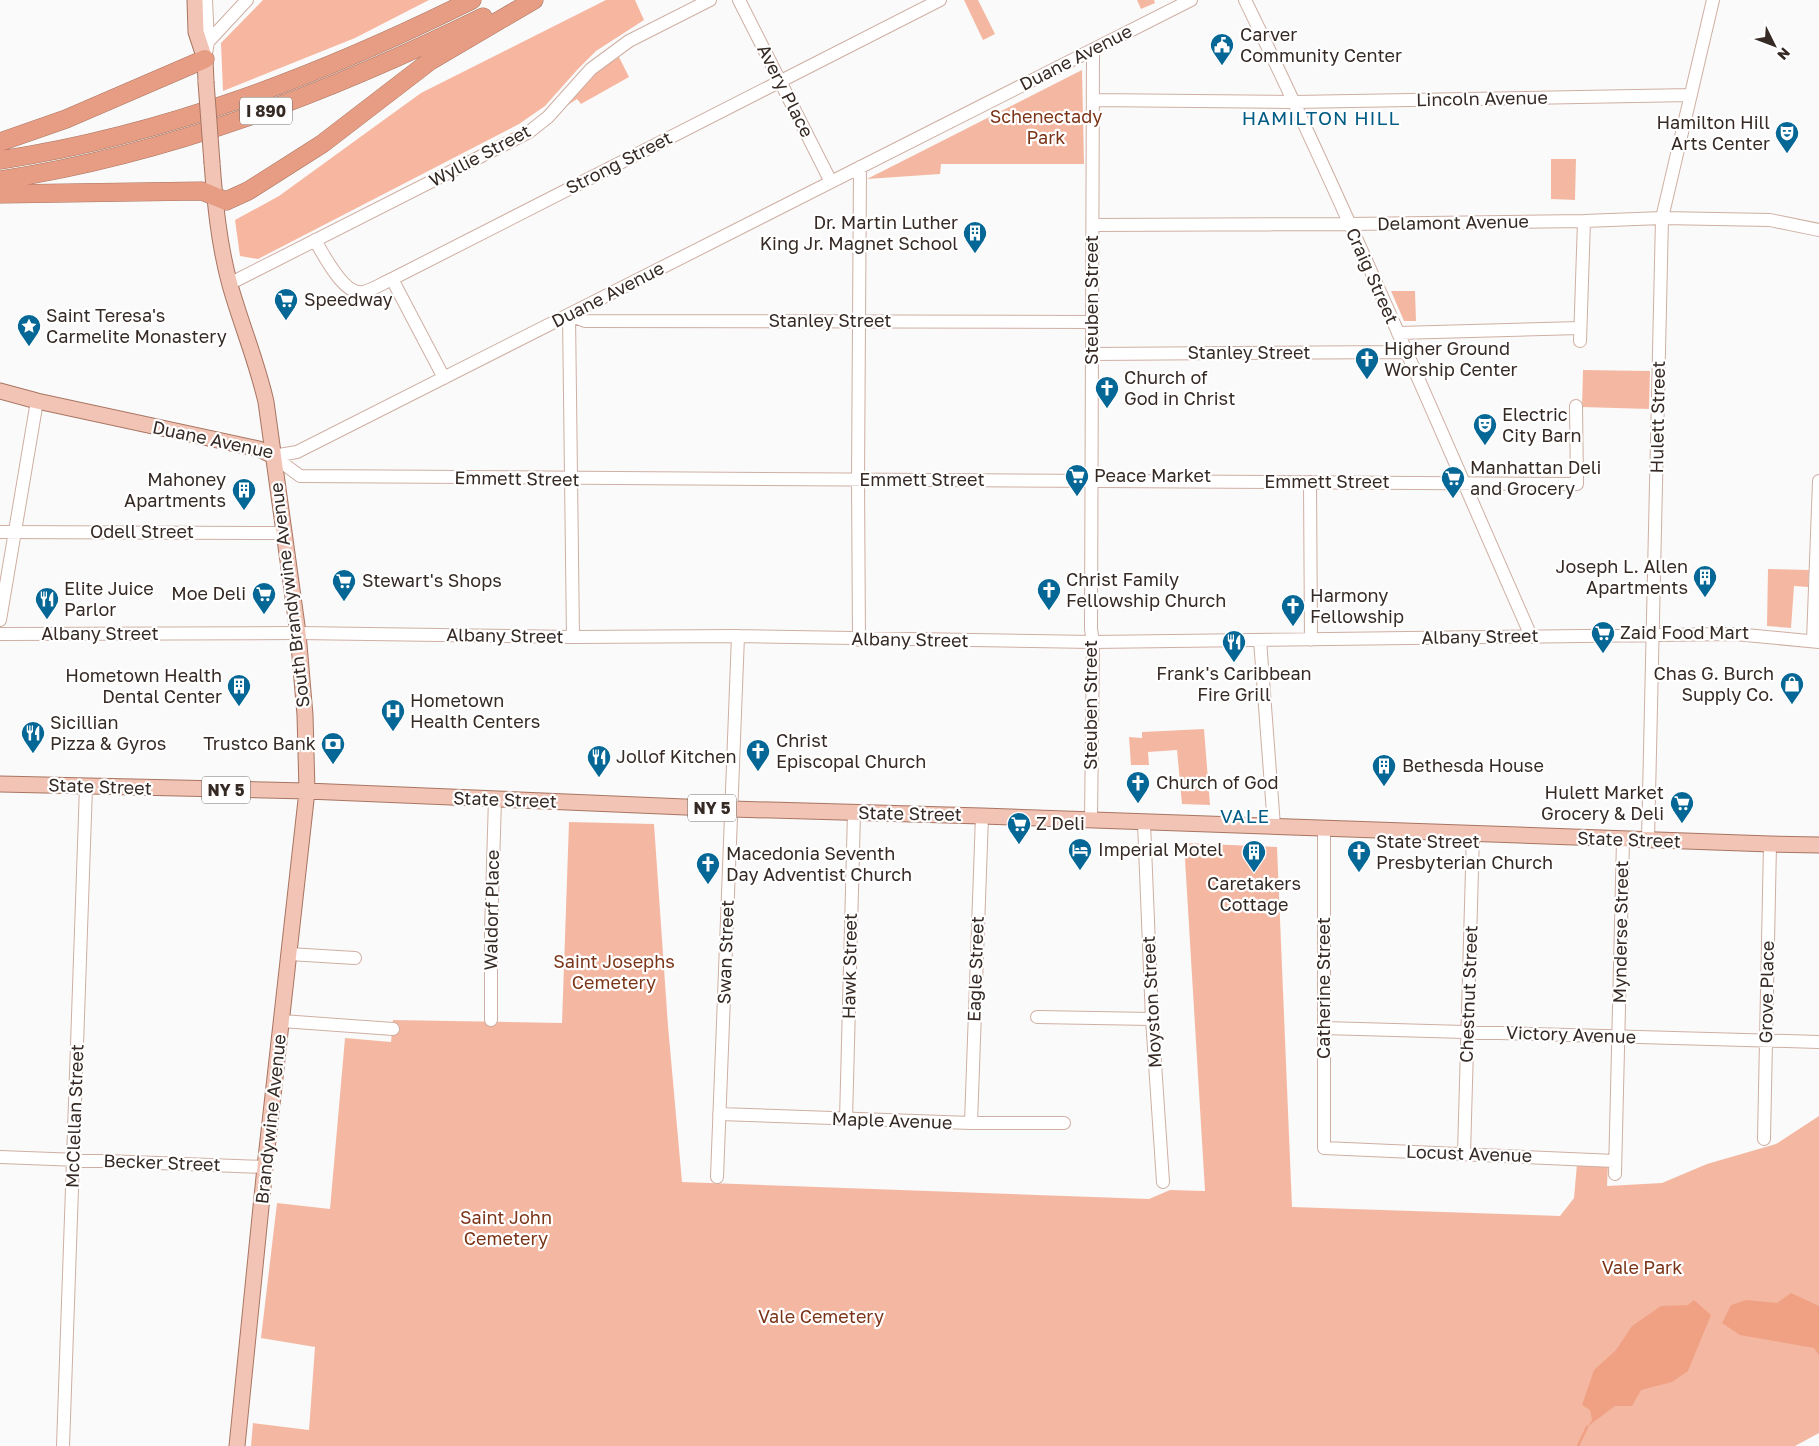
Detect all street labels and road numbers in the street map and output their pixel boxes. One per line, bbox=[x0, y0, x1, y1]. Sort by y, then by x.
street label: Duane Avenue bbox=[1016, 19, 1135, 95]
street label: Avery Place bbox=[753, 40, 819, 141]
street label: Lincoln Avenue bbox=[1416, 86, 1548, 110]
road number: I 890 bbox=[240, 98, 292, 124]
street label: Wyllie Street bbox=[425, 119, 534, 191]
street label: Strong Street bbox=[562, 126, 675, 198]
street label: Delamont Avenue bbox=[1377, 210, 1529, 234]
street label: Craig Street bbox=[1342, 224, 1404, 327]
street label: Steuben Street bbox=[1080, 235, 1102, 365]
street label: Duane Avenue bbox=[548, 256, 667, 332]
street label: Stanley Street bbox=[768, 309, 892, 331]
street label: Stanley Street bbox=[1187, 341, 1311, 363]
street label: Hulett Street bbox=[1645, 361, 1669, 473]
street label: Duane Avenue bbox=[151, 415, 276, 463]
street label: Emmett Street bbox=[454, 466, 580, 490]
street label: Emmett Street bbox=[859, 468, 985, 490]
street label: Emmett Street bbox=[1264, 470, 1390, 492]
street label: South Brandywine Avenue bbox=[264, 481, 314, 709]
street label: Odell Street bbox=[90, 520, 194, 542]
street label: Albany Street bbox=[41, 622, 159, 644]
street label: Albany Street bbox=[446, 623, 564, 647]
street label: Albany Street bbox=[1421, 624, 1539, 648]
street label: Albany Street bbox=[851, 627, 969, 651]
street label: Steuben Street bbox=[1079, 640, 1101, 770]
street label: State Street bbox=[48, 773, 152, 799]
road number: NY 5 bbox=[202, 776, 250, 804]
street label: State Street bbox=[453, 786, 557, 812]
road number: NY 5 bbox=[688, 794, 736, 821]
street label: State Street bbox=[858, 801, 962, 825]
street label: State Street bbox=[1577, 826, 1681, 852]
street label: Waldorf Place bbox=[479, 849, 503, 970]
street label: Mynderse Street bbox=[1608, 860, 1632, 1004]
street label: Swan Street bbox=[712, 899, 738, 1005]
street label: Hawk Street bbox=[837, 913, 861, 1019]
street label: Eagle Street bbox=[962, 916, 988, 1022]
street label: Catherine Street bbox=[1312, 917, 1334, 1059]
street label: Chestnut Street bbox=[1455, 925, 1481, 1063]
street label: Moyston Street bbox=[1137, 935, 1165, 1069]
street label: Grove Place bbox=[1754, 940, 1778, 1043]
street label: Victory Avenue bbox=[1506, 1021, 1637, 1047]
street label: Brandywine Avenue bbox=[250, 1033, 290, 1205]
street label: McClellan Street bbox=[60, 1044, 88, 1188]
street label: Maple Avenue bbox=[831, 1107, 953, 1133]
street label: Locust Avenue bbox=[1406, 1140, 1533, 1166]
street label: Becker Street bbox=[103, 1149, 221, 1175]

